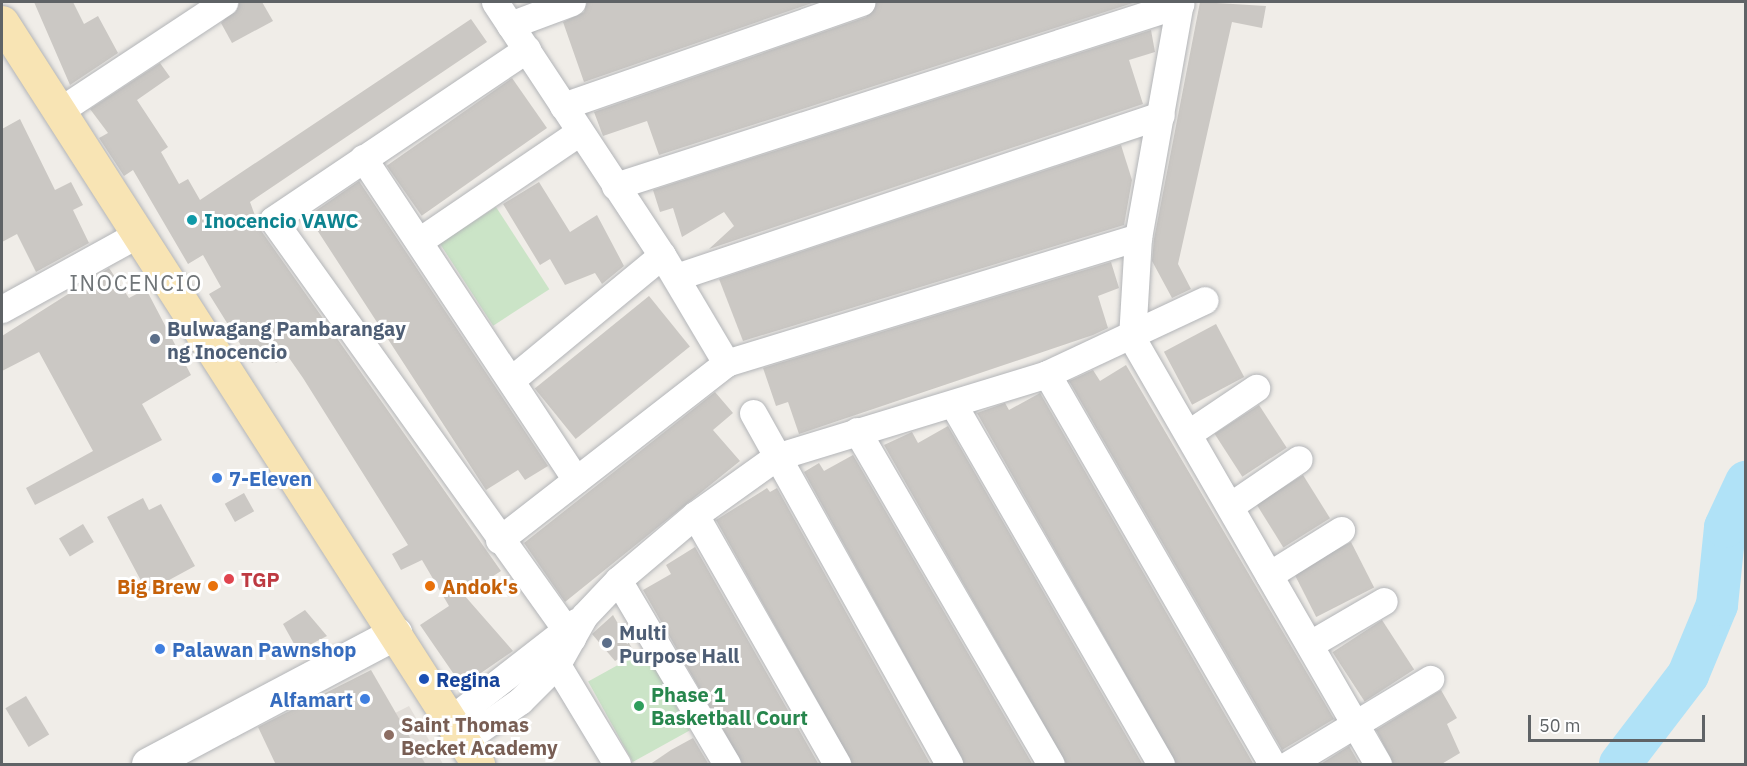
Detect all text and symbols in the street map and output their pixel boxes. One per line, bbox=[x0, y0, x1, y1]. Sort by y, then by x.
place label: Inocencio VAWC bbox=[204, 208, 358, 232]
marker: Inocencio VAWC bbox=[185, 213, 199, 227]
district label: INOCENCIO bbox=[69, 270, 203, 296]
place label: Bulwagang Pambarangay ng Inocencio bbox=[167, 316, 406, 363]
marker: Bulwagang Pambarangay ng Inocencio bbox=[148, 332, 162, 346]
place label: 7-Eleven bbox=[229, 466, 312, 490]
marker: 7-Eleven bbox=[210, 471, 224, 485]
place label: TGP bbox=[241, 567, 280, 591]
marker: TGP bbox=[222, 572, 236, 586]
place label: Big Brew bbox=[117, 574, 201, 598]
place label: Andok's bbox=[442, 574, 518, 598]
marker: Big Brew bbox=[206, 579, 220, 593]
marker: Andok's bbox=[423, 579, 437, 593]
place label: Multi Purpose Hall bbox=[619, 620, 739, 667]
marker: Multi Purpose Hall bbox=[600, 636, 614, 650]
place label: Palawan Pawnshop bbox=[172, 637, 356, 661]
marker: Palawan Pawnshop bbox=[153, 642, 167, 656]
place label: Regina bbox=[436, 667, 500, 691]
marker: Regina bbox=[417, 672, 431, 686]
place label: Phase 1 Basketball Court bbox=[651, 682, 808, 729]
place label: Alfamart bbox=[270, 687, 353, 711]
marker: Alfamart bbox=[358, 692, 372, 706]
marker: Phase 1 Basketball Court bbox=[632, 699, 646, 713]
scale bar bbox=[1531, 703, 1708, 741]
place label: Saint Thomas Becket Academy bbox=[401, 712, 558, 759]
text: 50 m bbox=[1539, 714, 1581, 737]
marker: Saint Thomas Becket Academy bbox=[382, 728, 396, 742]

